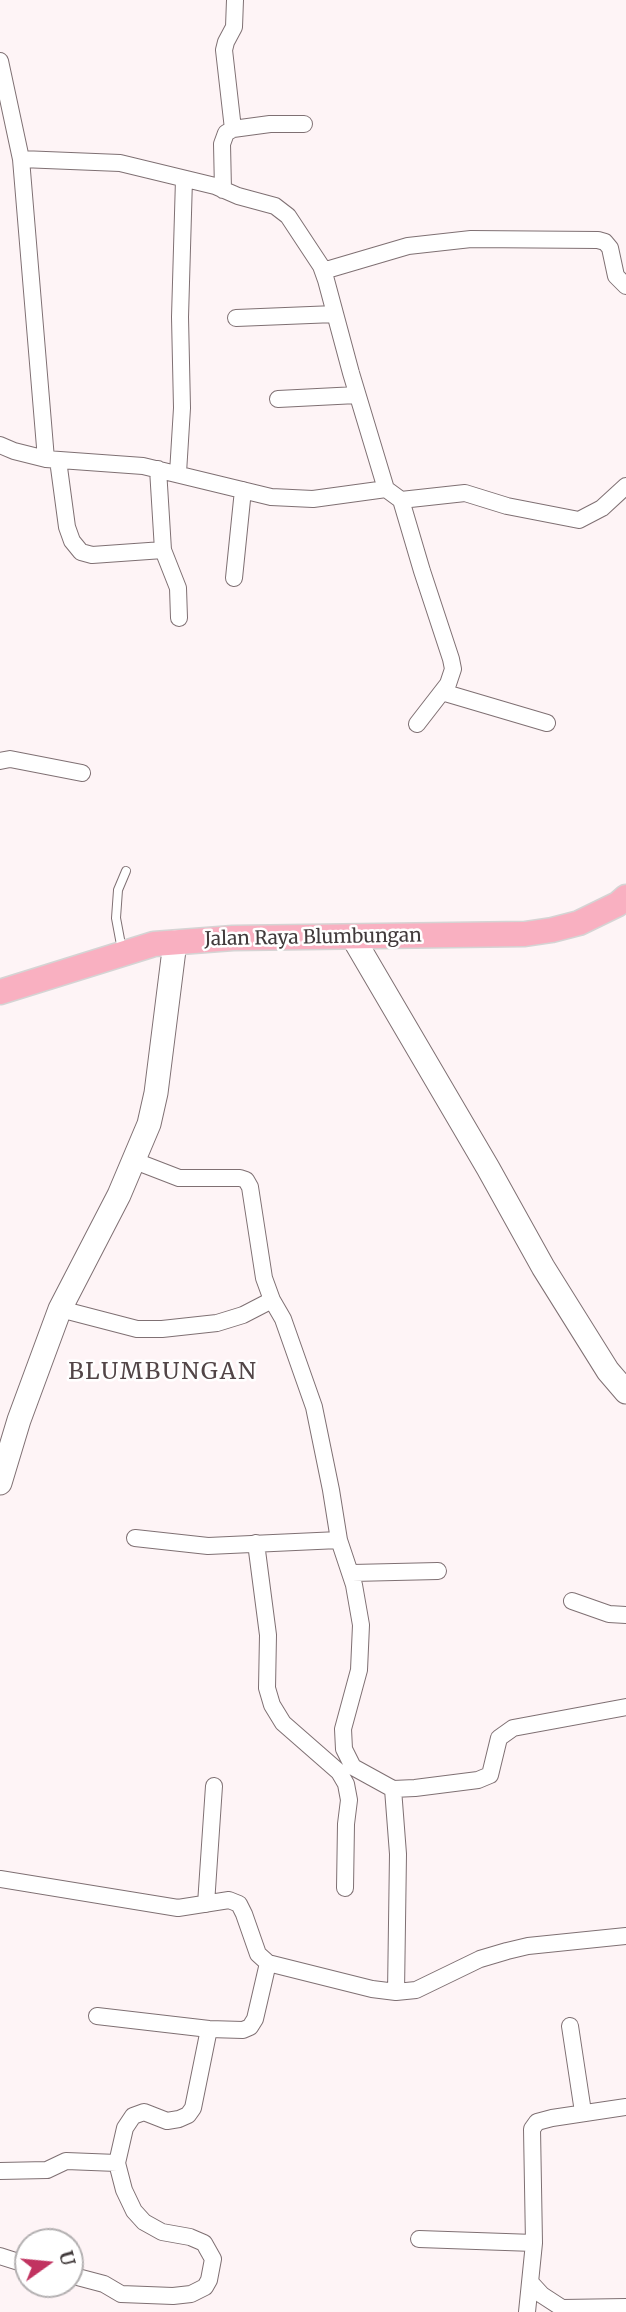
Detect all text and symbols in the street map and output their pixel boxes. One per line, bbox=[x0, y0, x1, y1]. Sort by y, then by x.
street label: Jalan Raya Blumbungan bbox=[204, 925, 422, 951]
district label: BLUMBUNGAN bbox=[69, 1358, 257, 1386]
north arrow bbox=[14, 2228, 84, 2298]
text: U bbox=[54, 2248, 81, 2268]

